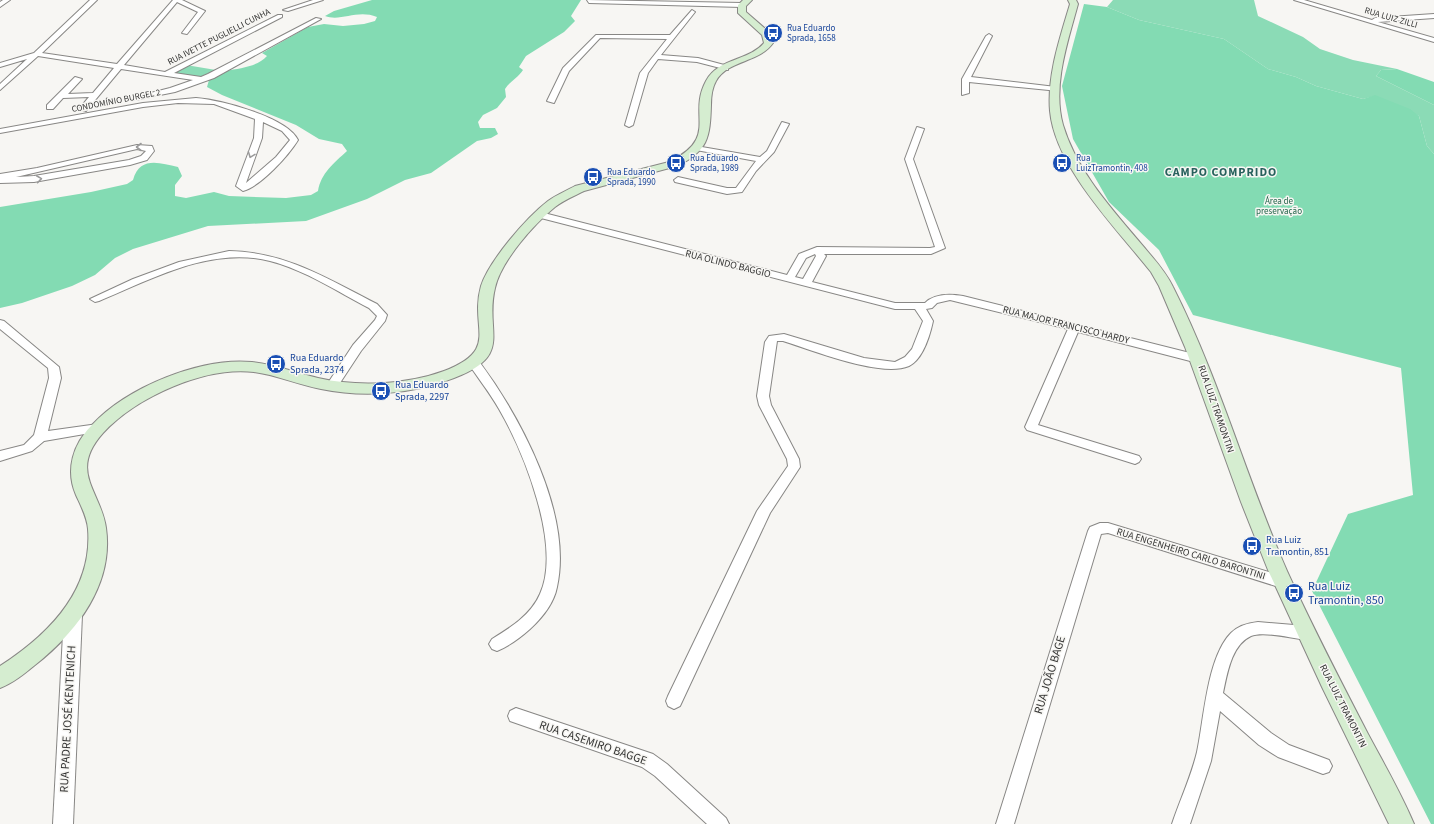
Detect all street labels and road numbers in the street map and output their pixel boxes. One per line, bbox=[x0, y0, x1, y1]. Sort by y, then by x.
street label: RUA LUIZ ZILLI bbox=[1363, 4, 1419, 32]
street label: RUA IVETTE PUGLIELLI CUNHA bbox=[165, 5, 273, 69]
street label: CONDOMÍNIO BURGEL 2 bbox=[70, 86, 162, 116]
street label: RUA OLINDO BAGGIO bbox=[684, 247, 773, 281]
street label: RUA MAJOR FRANCISCO HARDY bbox=[1001, 303, 1131, 348]
street label: RUA LUIZ TRAMONTIN bbox=[1194, 363, 1238, 455]
street label: RUA ENGENHEIRO CARLO BARONTINI bbox=[1115, 525, 1267, 583]
street label: RUA JOÃO BAGE bbox=[1030, 634, 1070, 716]
street label: RUA PADRE JOSÉ KENTENICH bbox=[56, 645, 80, 793]
street label: RUA LUIZ TRAMONTIN bbox=[1316, 662, 1370, 750]
street label: RUA CASEMIRO BAGGE bbox=[537, 717, 649, 769]

